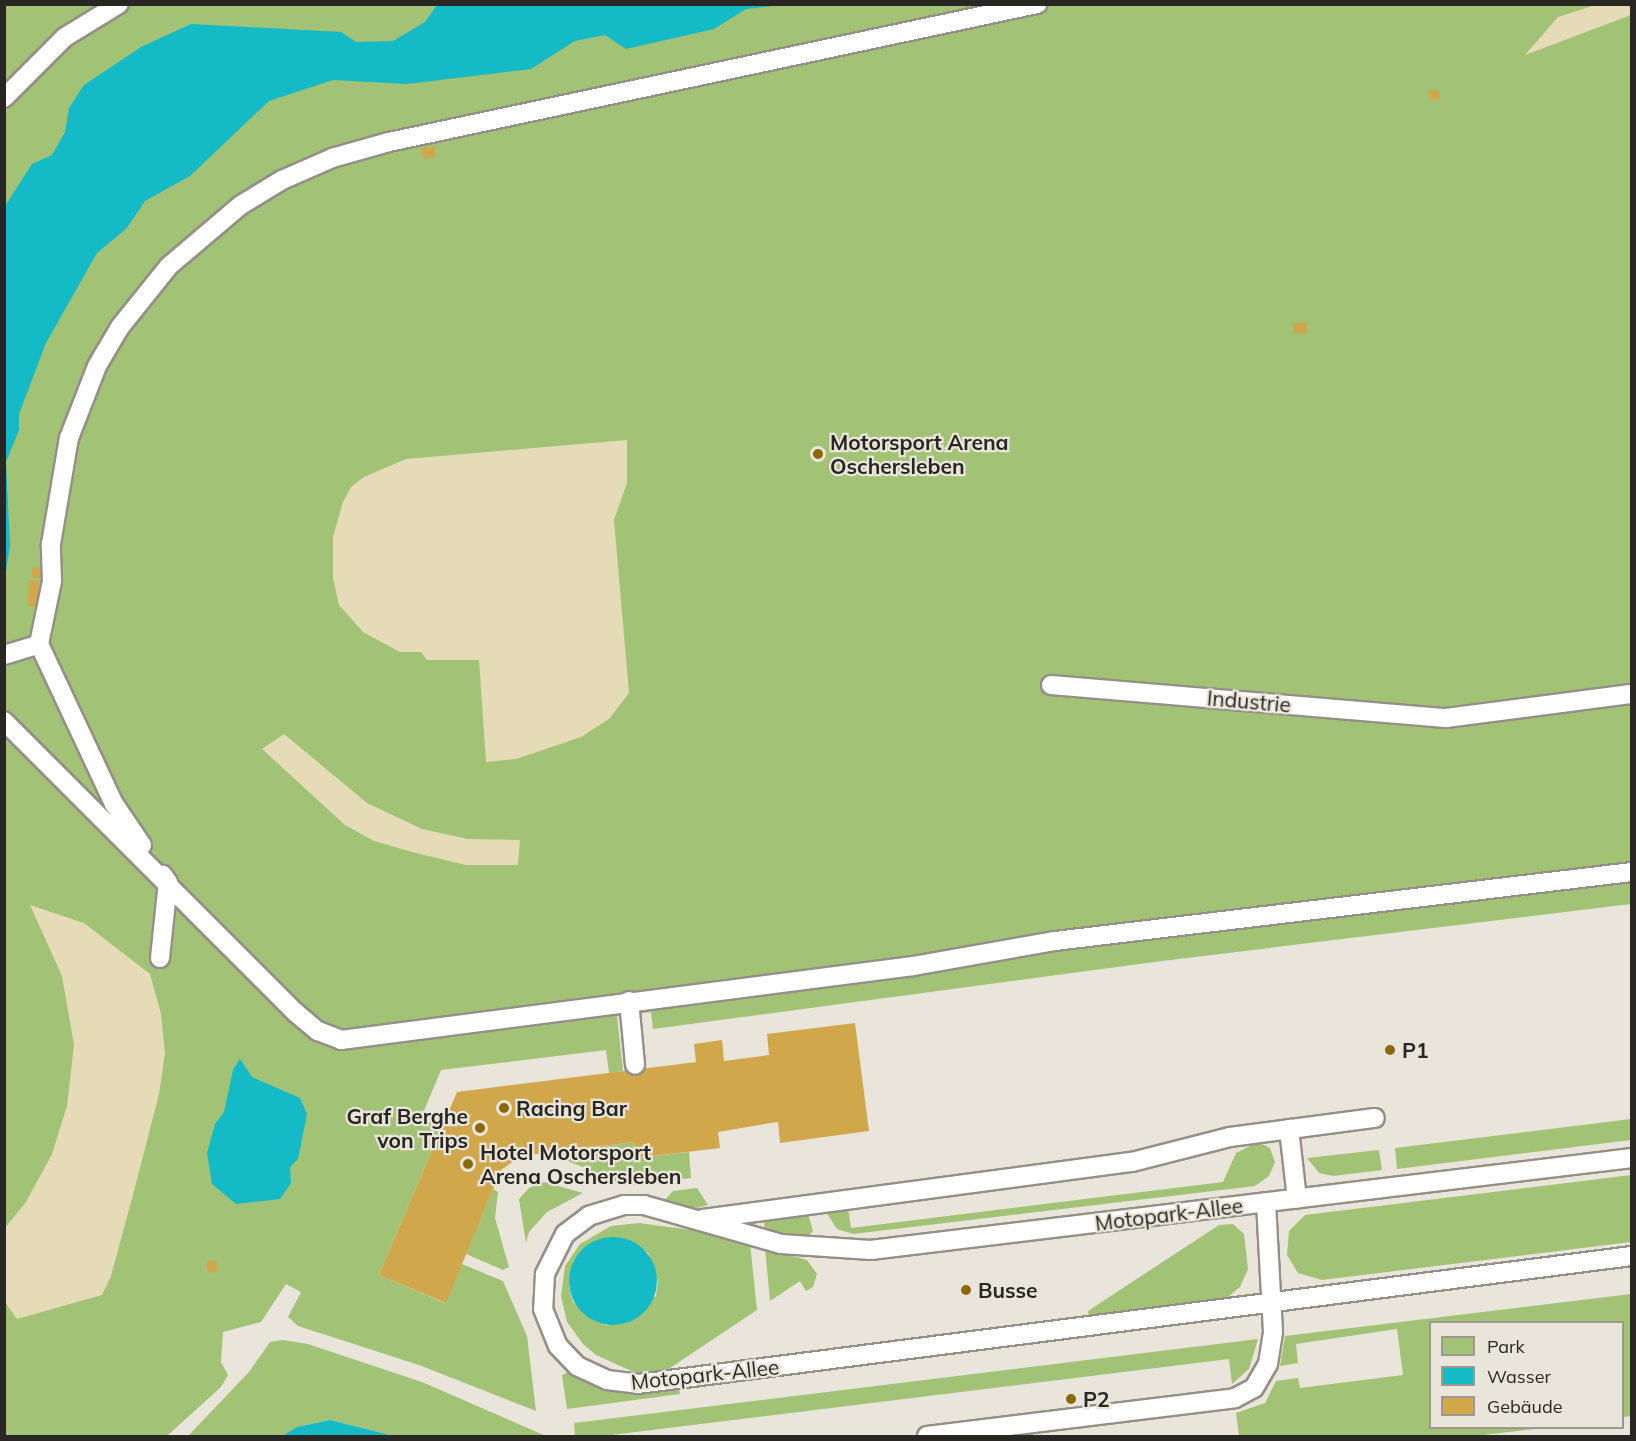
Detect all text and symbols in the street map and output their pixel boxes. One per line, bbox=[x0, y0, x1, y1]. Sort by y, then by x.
place label: Motorsport Arena Oschersleben bbox=[830, 429, 1009, 479]
marker: Motorsport Arena Oschersleben bbox=[811, 447, 825, 461]
street label: Industrie bbox=[1206, 685, 1292, 717]
place label: P1 bbox=[1402, 1037, 1429, 1063]
marker: P1 bbox=[1383, 1043, 1397, 1057]
place label: Racing Bar bbox=[516, 1095, 627, 1121]
marker: Racing Bar bbox=[497, 1101, 511, 1115]
place label: Graf Berghe von Trips bbox=[346, 1103, 468, 1153]
marker: Graf Berghe von Trips bbox=[473, 1121, 487, 1135]
place label: Hotel Motorsport Arena Oschersleben bbox=[480, 1139, 681, 1189]
marker: Hotel Motorsport Arena Oschersleben bbox=[461, 1157, 475, 1171]
street label: Motopark-Allee bbox=[1094, 1192, 1244, 1236]
place label: Busse bbox=[978, 1277, 1038, 1303]
marker: Busse bbox=[959, 1283, 973, 1297]
legend bbox=[1429, 1321, 1624, 1429]
text: Park bbox=[1487, 1335, 1525, 1358]
street label: Motopark-Allee bbox=[630, 1354, 780, 1394]
text: Wasser bbox=[1487, 1365, 1551, 1388]
place label: P2 bbox=[1083, 1386, 1110, 1412]
marker: P2 bbox=[1064, 1392, 1078, 1406]
text: Gebäude bbox=[1487, 1395, 1563, 1418]

